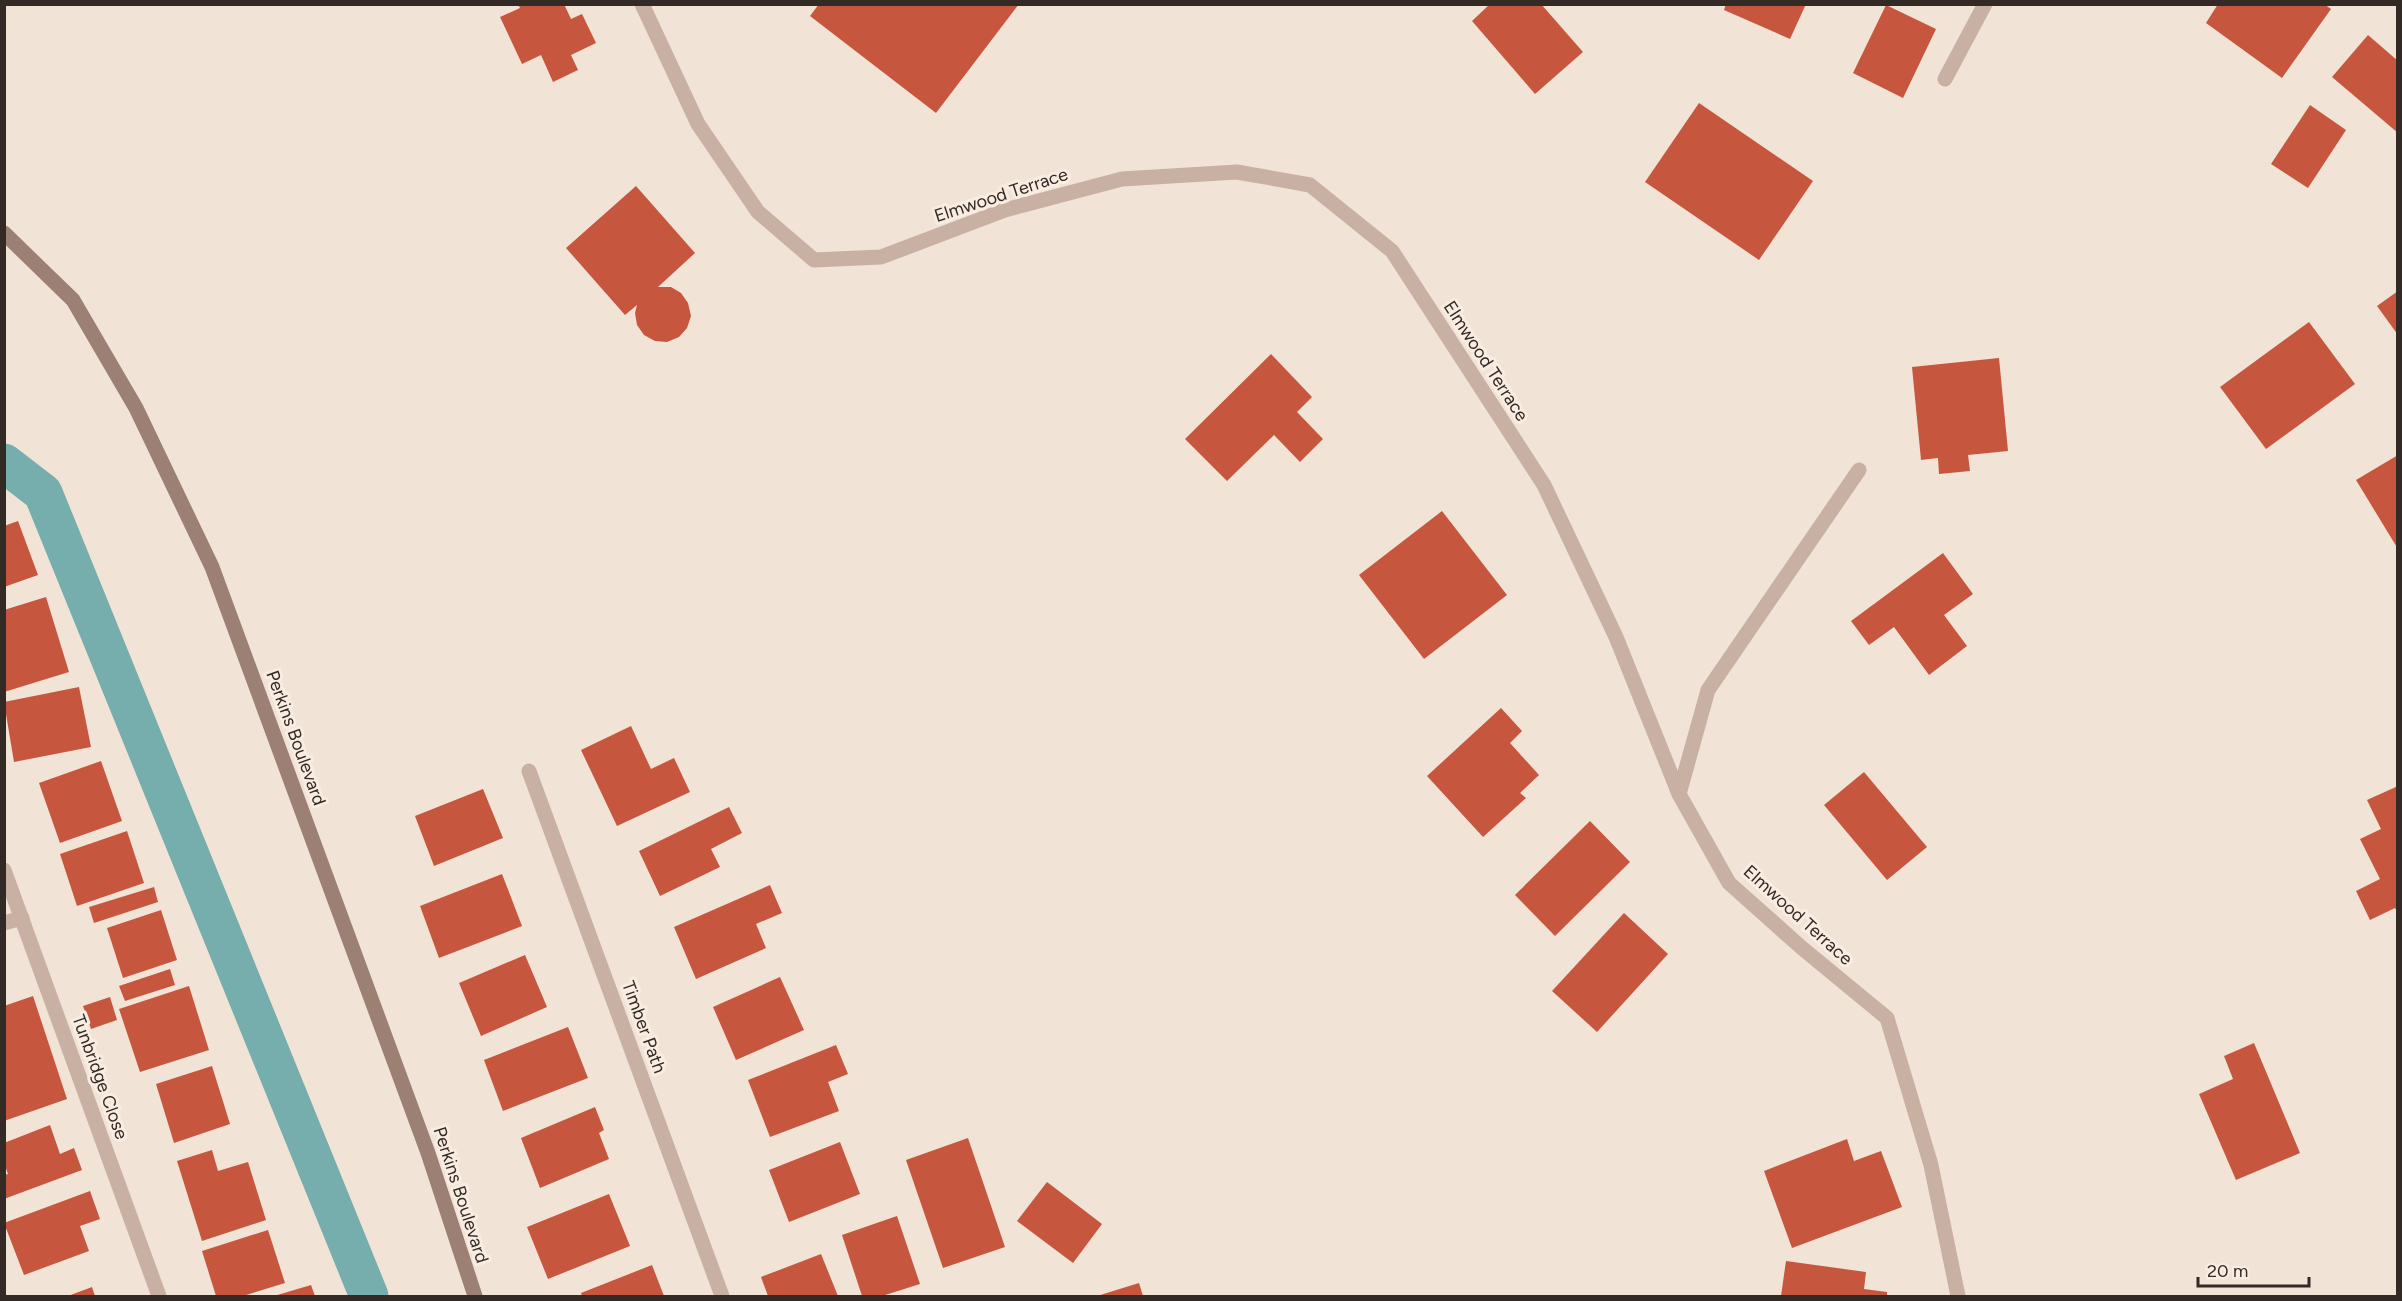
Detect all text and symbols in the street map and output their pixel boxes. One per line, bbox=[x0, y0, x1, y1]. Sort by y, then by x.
street label: Elmwood Terrace bbox=[931, 163, 1071, 227]
street label: Elmwood Terrace bbox=[1439, 297, 1533, 425]
street label: Perkins Boulevard bbox=[261, 668, 331, 808]
street label: Elmwood Terrace bbox=[1739, 860, 1857, 970]
street label: Timber Path bbox=[617, 978, 671, 1076]
street label: Tunbridge Close bbox=[67, 1012, 133, 1142]
street label: Perkins Boulevard bbox=[429, 1124, 493, 1266]
scale bar bbox=[2198, 1250, 2309, 1288]
text: 20 m bbox=[2207, 1260, 2248, 1282]

